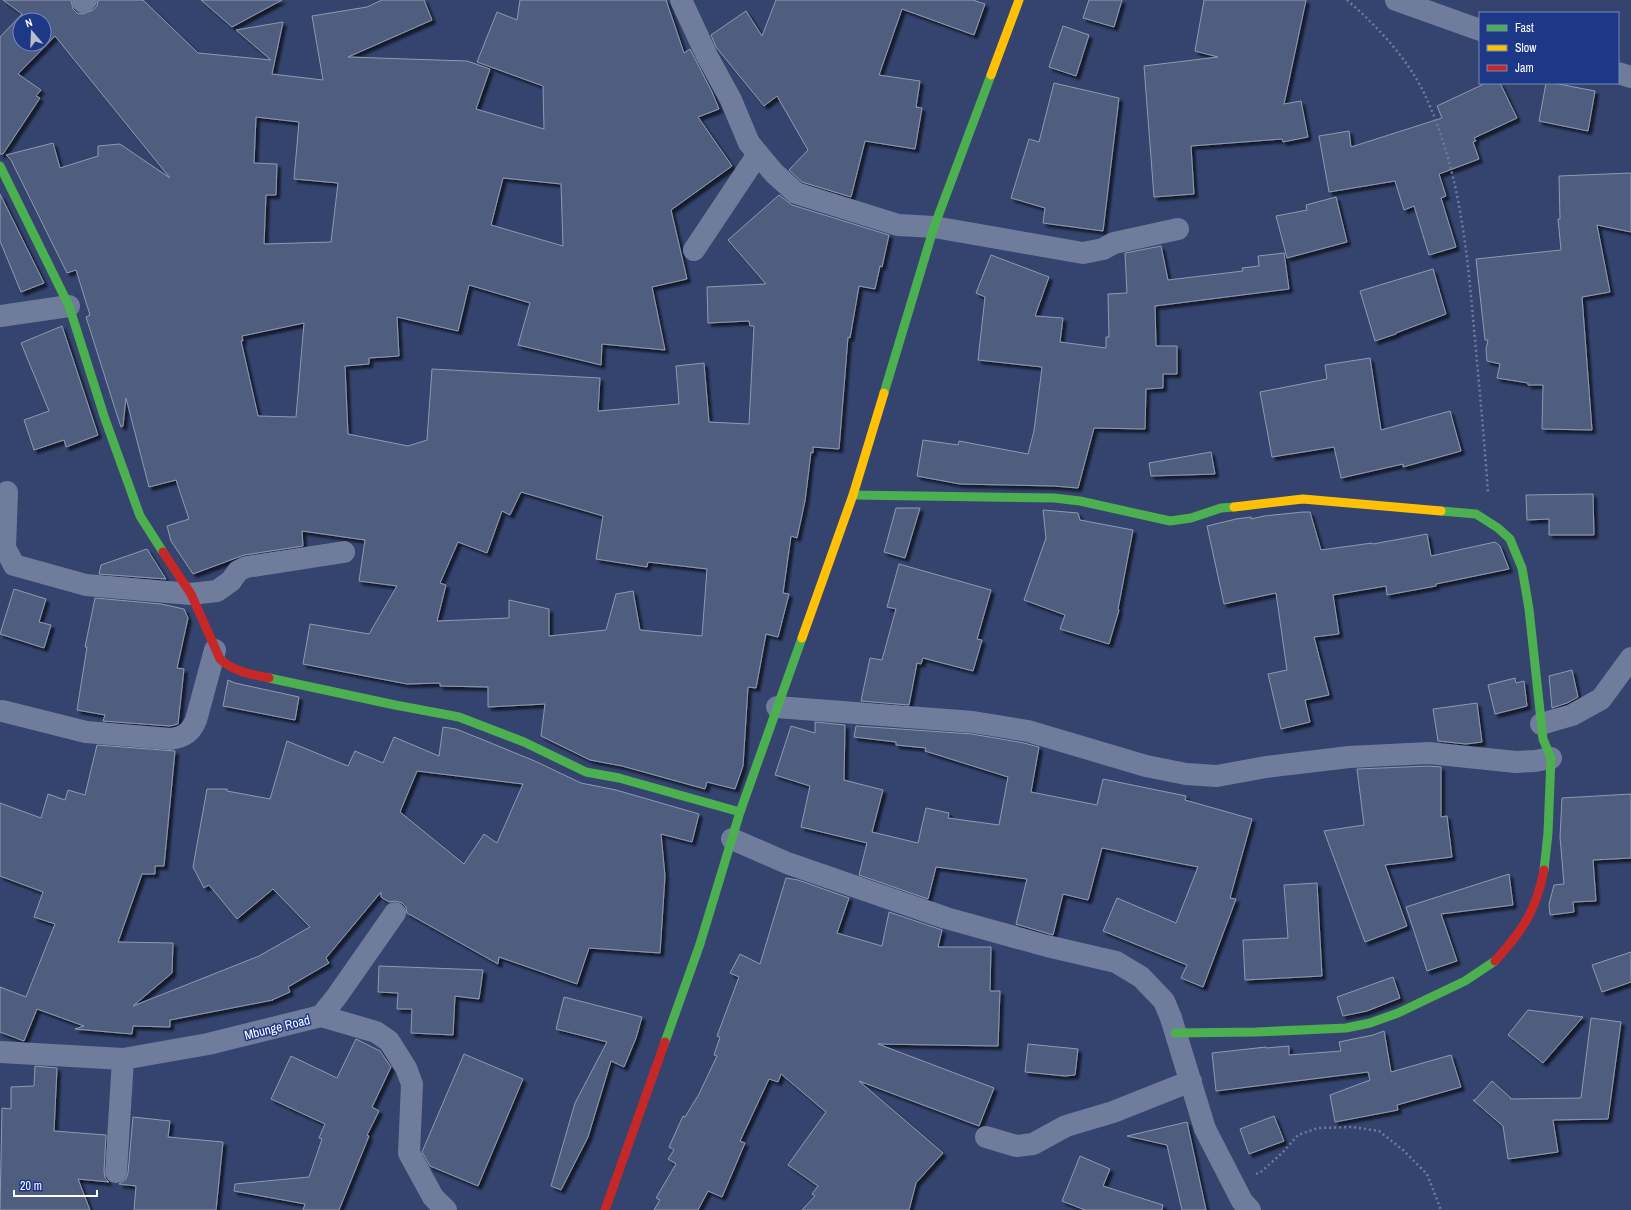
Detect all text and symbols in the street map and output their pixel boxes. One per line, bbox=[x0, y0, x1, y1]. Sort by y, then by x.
north arrow bbox=[12, 12, 52, 52]
legend bbox=[1479, 12, 1619, 84]
text: N bbox=[23, 15, 34, 30]
text: Fast bbox=[1515, 20, 1534, 36]
text: Slow bbox=[1515, 40, 1537, 56]
text: Jam bbox=[1515, 60, 1534, 76]
street label: Mbunge Road bbox=[243, 1011, 312, 1044]
scale bar bbox=[14, 1172, 97, 1198]
text: 20 m bbox=[20, 1178, 42, 1194]

